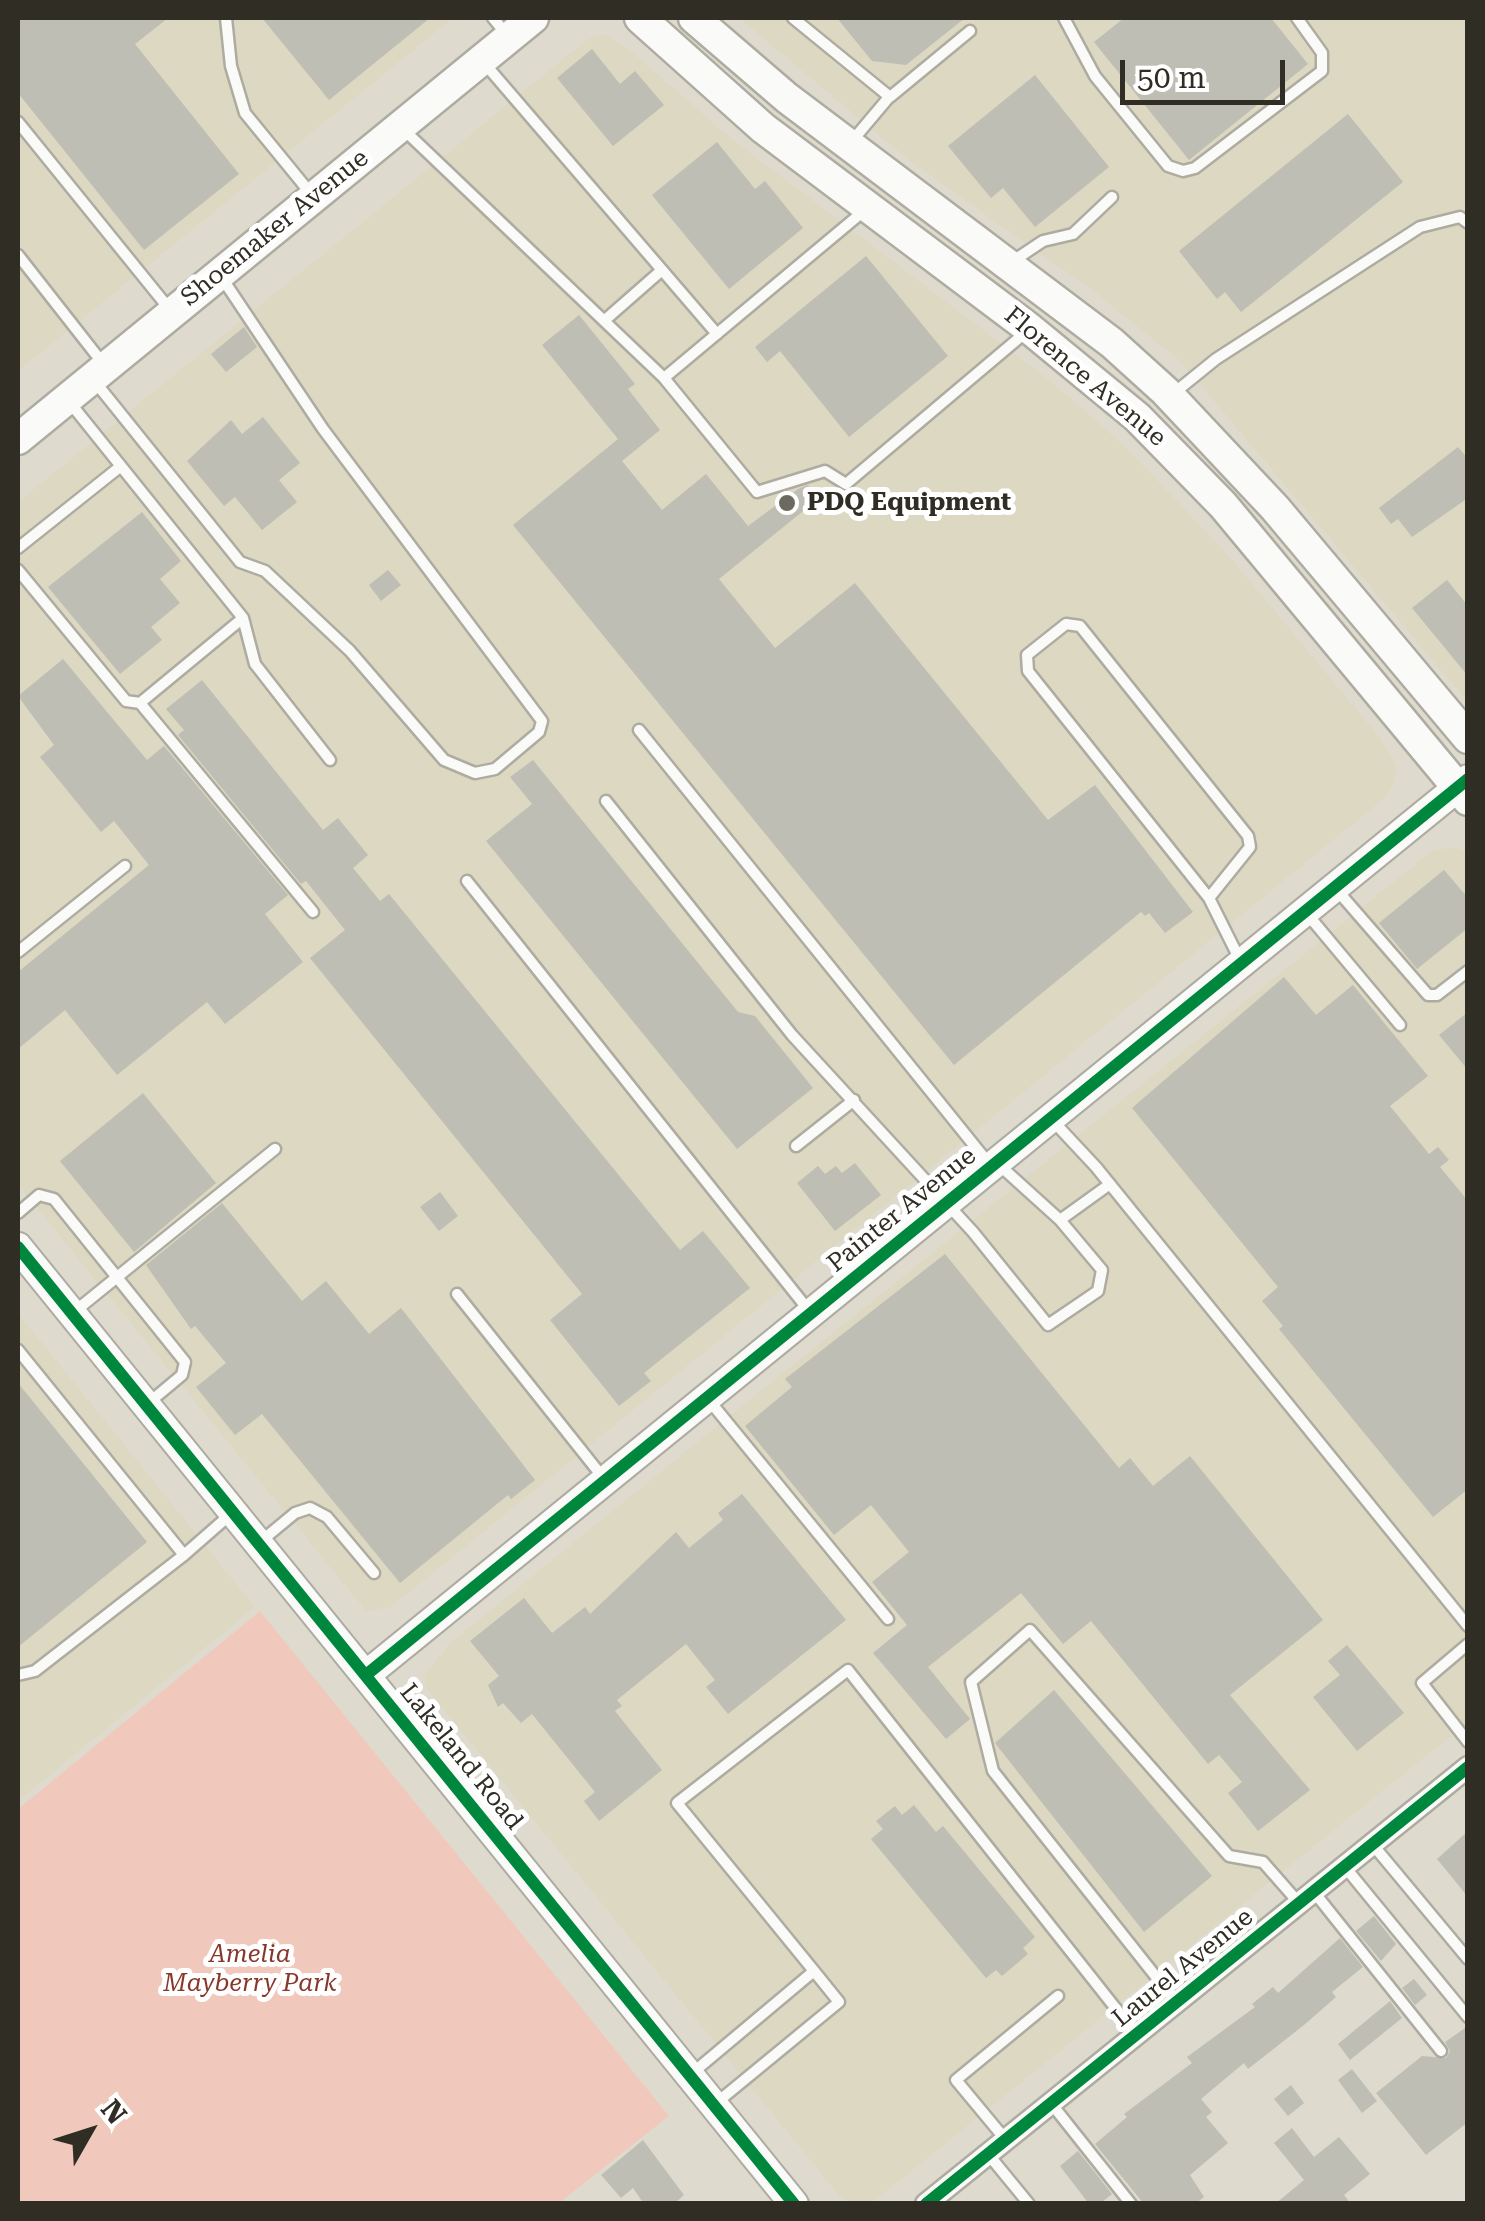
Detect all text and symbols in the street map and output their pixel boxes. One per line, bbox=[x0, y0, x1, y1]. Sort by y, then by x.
scale bar bbox=[1125, 40, 1290, 102]
text: 50 m bbox=[1137, 60, 1206, 95]
street label: Shoemaker Avenue bbox=[175, 143, 375, 313]
street label: Florence Avenue bbox=[998, 301, 1172, 453]
place label: PDQ Equipment bbox=[807, 488, 1011, 518]
marker: PDQ Equipment bbox=[776, 492, 798, 514]
street label: Painter Avenue bbox=[822, 1141, 982, 1279]
street label: Lakeland Road bbox=[393, 1678, 529, 1836]
street label: Laurel Avenue bbox=[1107, 1902, 1259, 2034]
park label: Amelia Mayberry Park bbox=[163, 1940, 337, 1999]
north arrow bbox=[40, 2081, 140, 2181]
text: N bbox=[94, 2093, 133, 2131]

